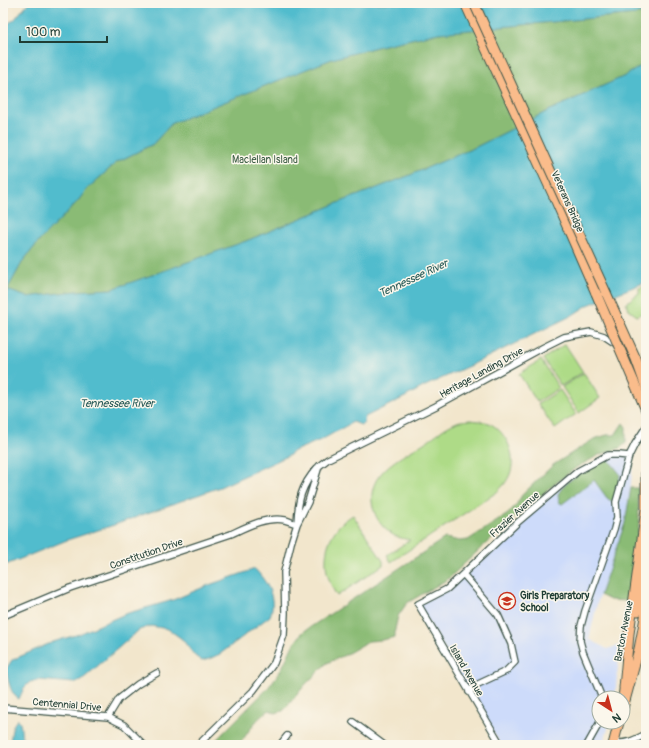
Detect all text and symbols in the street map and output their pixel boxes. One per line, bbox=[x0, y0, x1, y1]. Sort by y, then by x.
scale bar bbox=[20, 18, 107, 44]
text: 100 m bbox=[26, 25, 61, 40]
park label: Maclellan Island bbox=[232, 154, 298, 166]
street label: Veterans Bridge bbox=[548, 169, 586, 234]
water label: Tennessee River bbox=[377, 256, 452, 300]
street label: Heritage Landing Drive bbox=[438, 345, 525, 401]
water label: Tennessee River bbox=[80, 397, 156, 410]
street label: Frazier Avenue bbox=[487, 489, 542, 540]
street label: Constitution Drive bbox=[108, 536, 185, 572]
place label: Girls Preparatory School bbox=[520, 590, 590, 614]
school or university icon: Girls Preparatory School bbox=[497, 591, 517, 611]
street label: Barton Avenue bbox=[612, 600, 636, 663]
street label: Island Avenue bbox=[447, 643, 486, 698]
north arrow bbox=[591, 690, 631, 730]
street label: Centennial Drive bbox=[32, 696, 102, 714]
text: N bbox=[609, 710, 623, 725]

